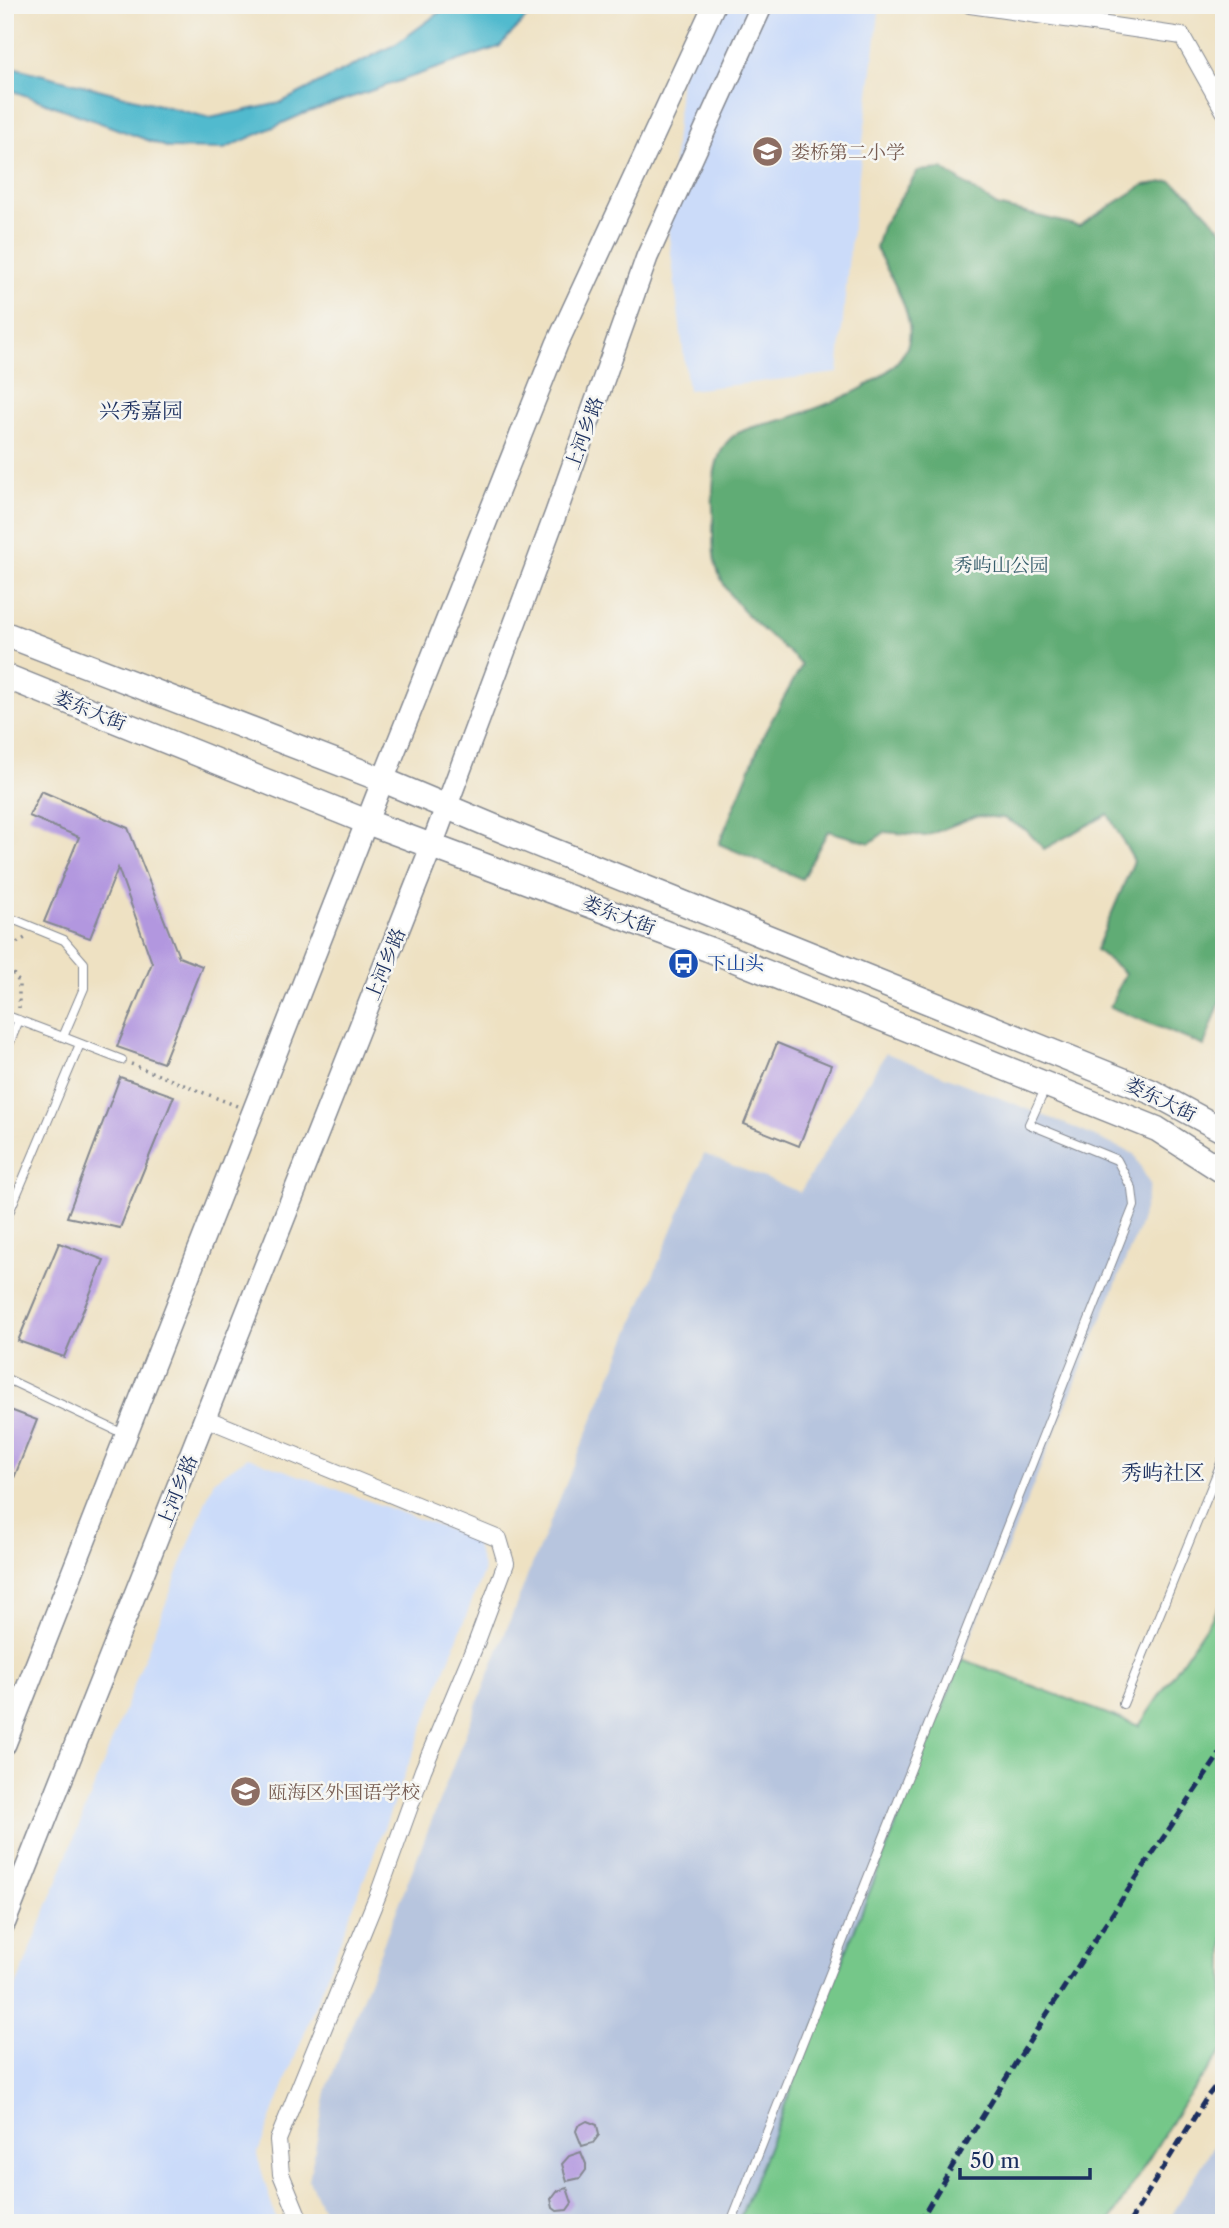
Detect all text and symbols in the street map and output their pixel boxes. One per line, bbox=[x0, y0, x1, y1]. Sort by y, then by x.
school or university icon: 娄桥第二小学 bbox=[751, 135, 785, 169]
place label: 娄桥第二小学 bbox=[791, 141, 905, 164]
street label: 上河乡路 bbox=[561, 394, 608, 473]
district label: 兴秀嘉园 bbox=[99, 398, 183, 423]
park label: 秀屿山公园 bbox=[953, 554, 1049, 577]
street label: 娄东大街 bbox=[50, 686, 129, 735]
street label: 娄东大街 bbox=[579, 891, 658, 940]
street label: 上河乡路 bbox=[361, 925, 410, 1004]
bus stop icon: 下山头 bbox=[667, 946, 701, 980]
place label: 下山头 bbox=[707, 952, 764, 975]
street label: 娄东大街 bbox=[1122, 1072, 1200, 1126]
street label: 上河乡路 bbox=[153, 1452, 202, 1531]
district label: 秀屿社区 bbox=[1121, 1460, 1205, 1485]
school or university icon: 瓯海区外国语学校 bbox=[228, 1775, 262, 1809]
place label: 瓯海区外国语学校 bbox=[268, 1781, 420, 1804]
scale bar bbox=[960, 2137, 1089, 2181]
text: 50 m bbox=[970, 2148, 1020, 2173]

